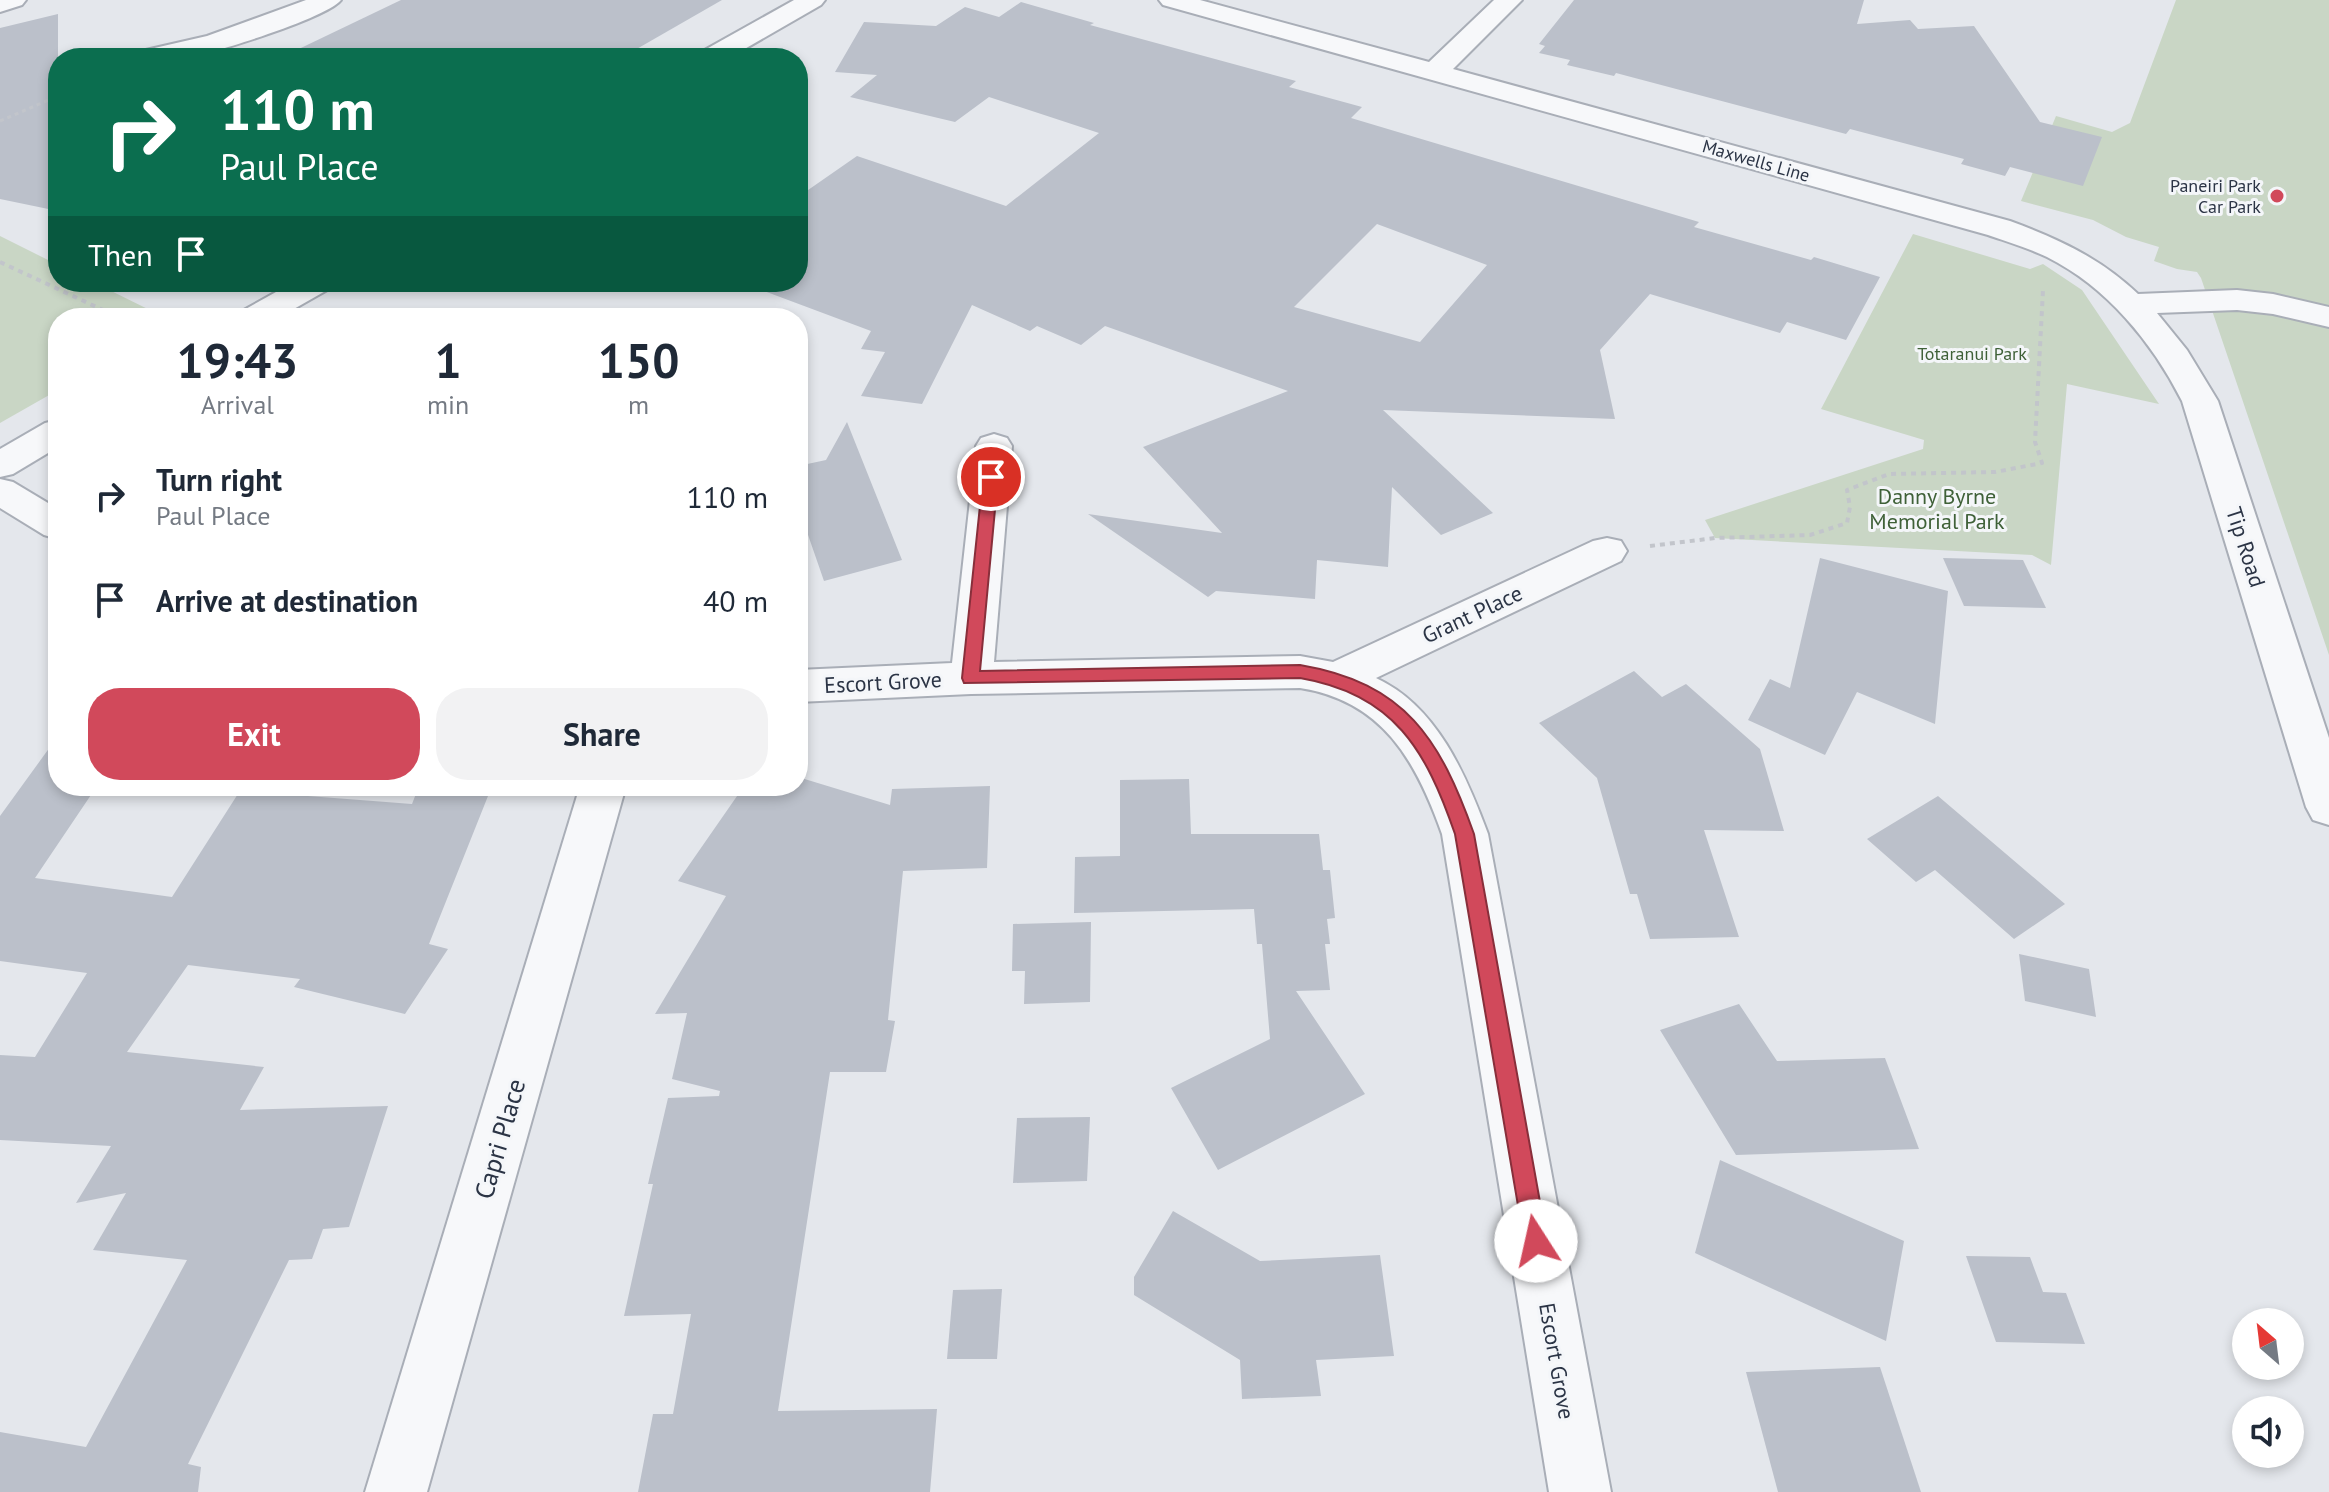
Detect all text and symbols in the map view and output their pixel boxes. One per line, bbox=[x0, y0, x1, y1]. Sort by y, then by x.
text: 110 m bbox=[220, 73, 375, 145]
icon: right bbox=[88, 80, 192, 184]
street label: Maxwells Line bbox=[1700, 134, 1812, 187]
text: Paul Place bbox=[220, 143, 378, 190]
place label: Paneiri Park Car Park bbox=[2170, 174, 2261, 218]
marker: Paneiri Park Car Park bbox=[2268, 187, 2286, 205]
icon: arrive bbox=[169, 232, 213, 276]
text: Then bbox=[88, 235, 153, 274]
text: 19:43 bbox=[177, 329, 298, 391]
text: 1 bbox=[434, 329, 462, 391]
text: 150 bbox=[598, 329, 679, 391]
park label: Totaranui Park bbox=[1917, 342, 2027, 365]
text: Arrival bbox=[201, 388, 274, 421]
text: min bbox=[427, 388, 469, 421]
text: m bbox=[628, 388, 649, 421]
pin bbox=[957, 443, 1025, 511]
icon: arrive bbox=[969, 455, 1013, 499]
text: Turn right bbox=[156, 460, 282, 499]
icon: right bbox=[88, 474, 132, 518]
text: 110 m bbox=[687, 477, 768, 516]
park label: Danny Byrne Memorial Park bbox=[1869, 482, 2005, 535]
text: Paul Place bbox=[156, 499, 270, 532]
street label: Tip Road bbox=[2220, 503, 2272, 591]
icon: arrive bbox=[88, 578, 132, 622]
street label: Grant Place bbox=[1417, 579, 1527, 649]
text: Arrive at destination bbox=[156, 581, 418, 620]
text: 40 m bbox=[703, 581, 768, 620]
street label: Escort Grove bbox=[823, 665, 943, 699]
button: Exit bbox=[88, 688, 420, 780]
button: Share bbox=[436, 688, 768, 780]
street label: Capri Place bbox=[467, 1075, 532, 1203]
position arrow bbox=[1494, 1199, 1578, 1283]
street label: Escort Grove bbox=[1533, 1301, 1581, 1421]
north arrow bbox=[2232, 1308, 2304, 1380]
map controls bbox=[2232, 1308, 2304, 1468]
button: sound bbox=[2232, 1396, 2304, 1468]

